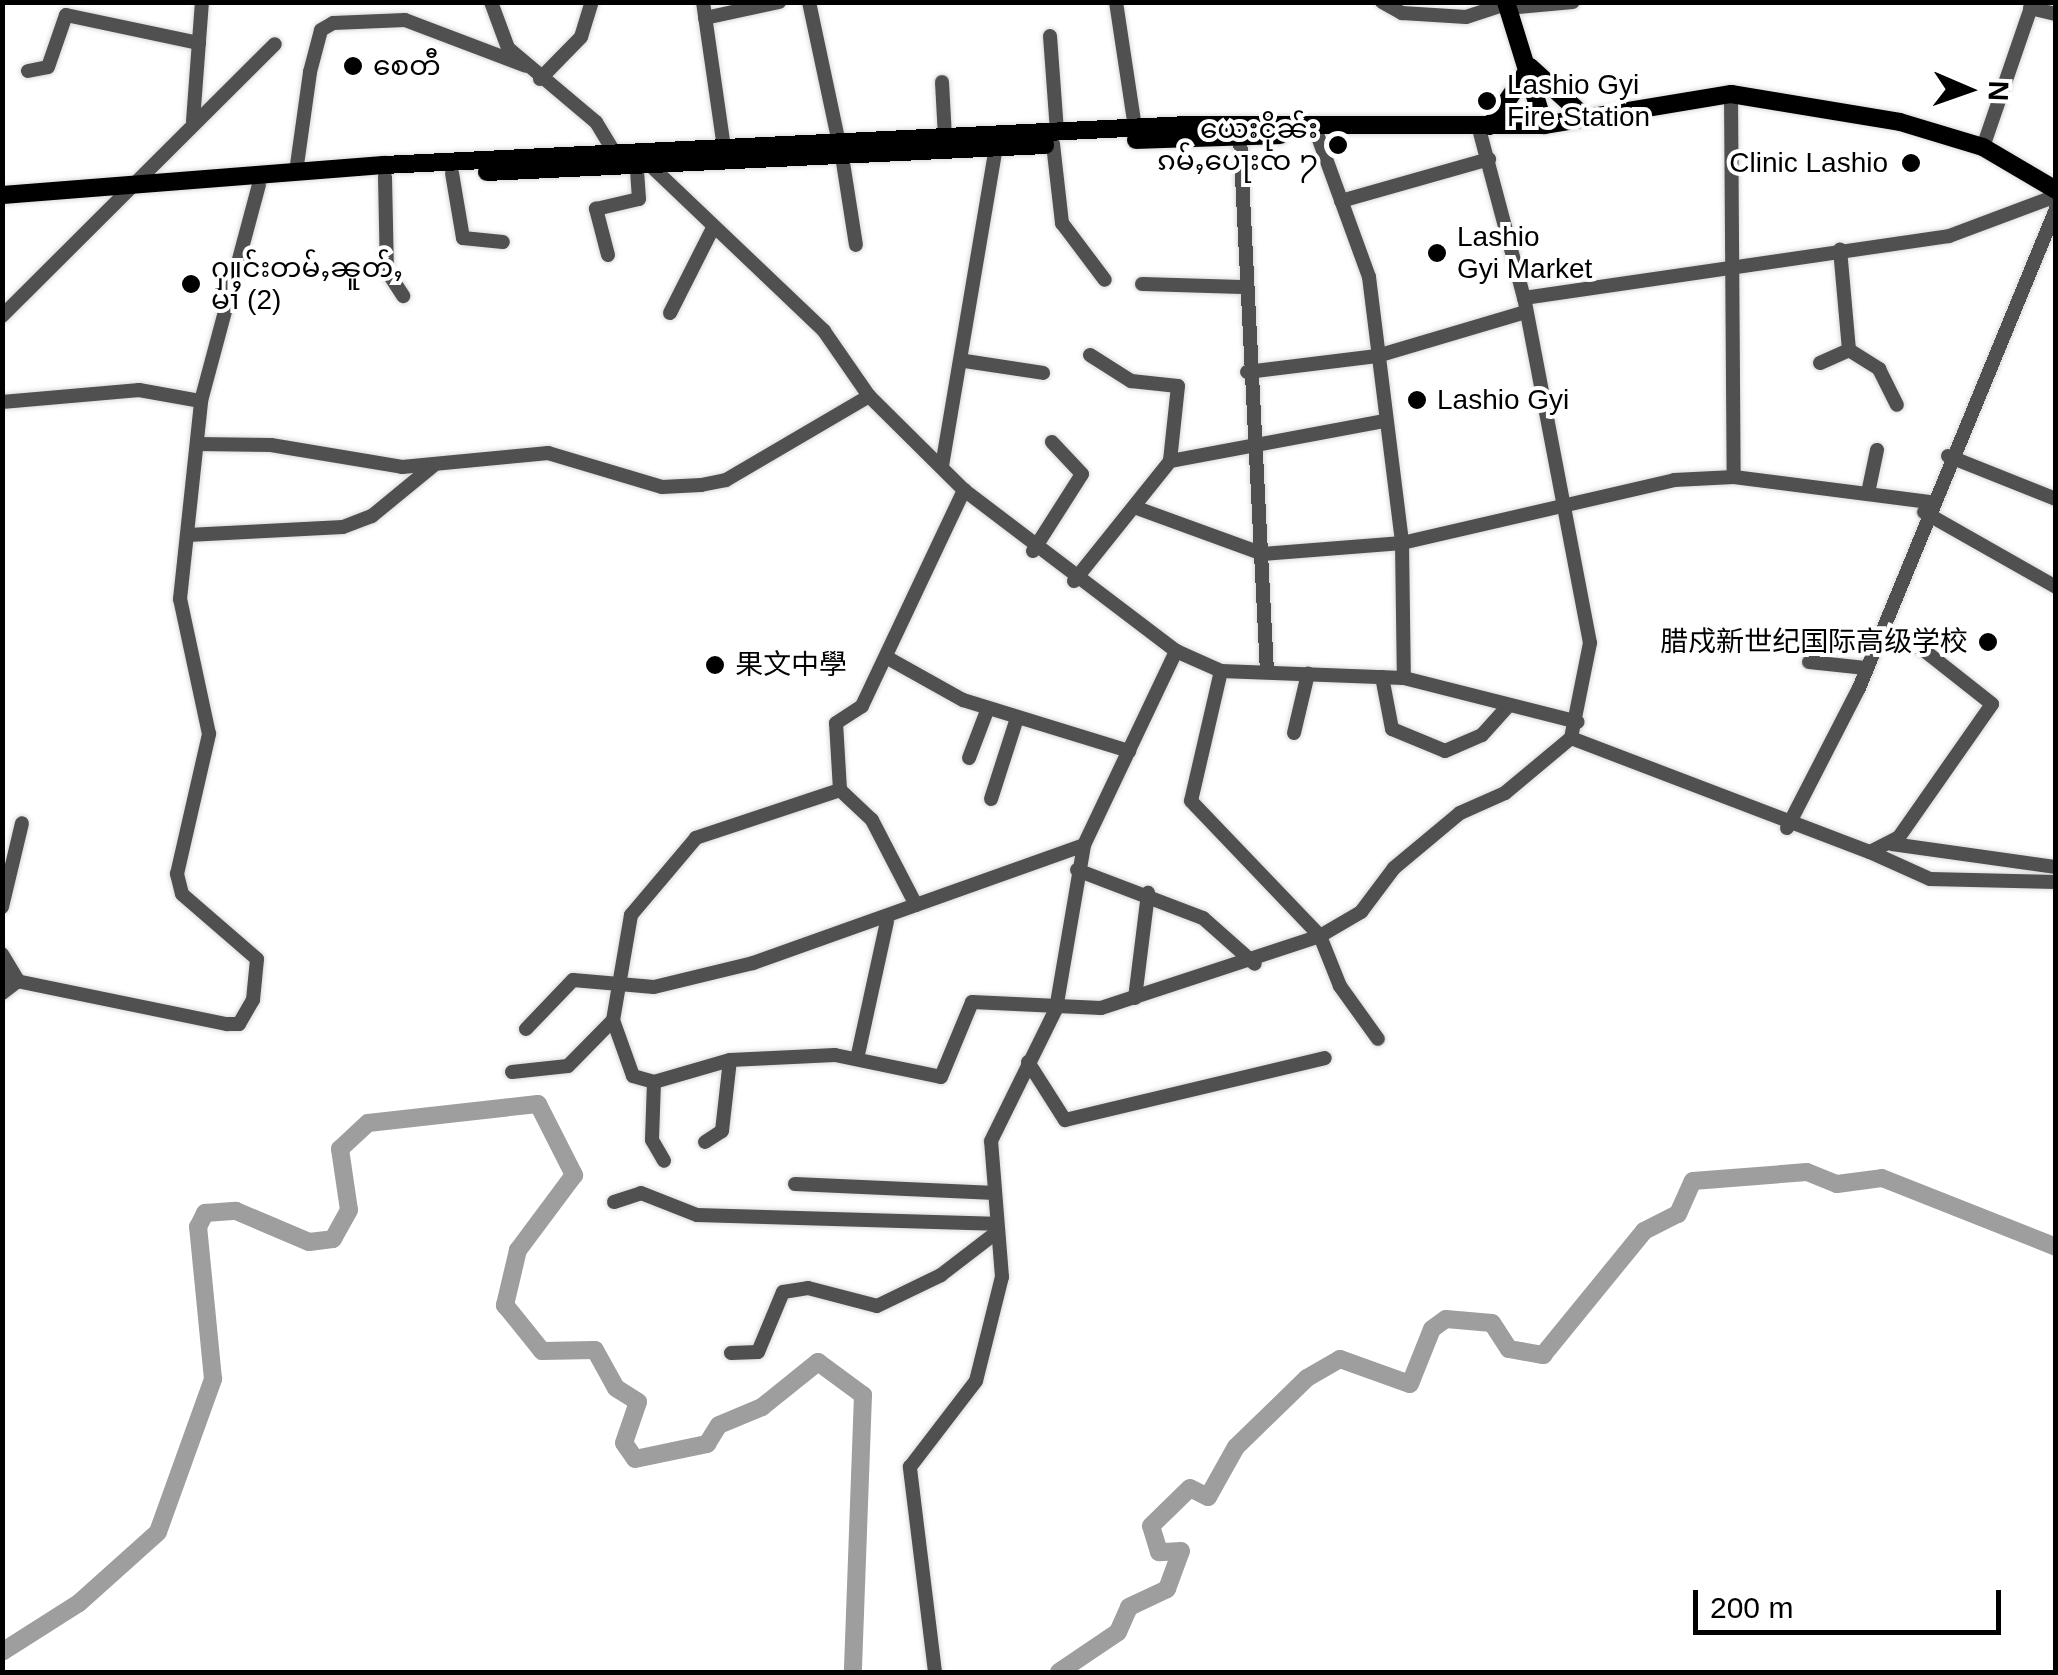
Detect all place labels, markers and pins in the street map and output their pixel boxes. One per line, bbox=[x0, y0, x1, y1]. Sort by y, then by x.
place label: စေတီ bbox=[373, 49, 441, 83]
marker: စေတီ bbox=[342, 55, 364, 77]
place label: Lashio Gyi Fire Station bbox=[1507, 68, 1650, 134]
marker: Lashio Gyi Fire Station bbox=[1476, 90, 1498, 112]
place label: ယေးငိုၼ်း ၵမ်ႇပေႃးၸ ႒ bbox=[1157, 112, 1318, 178]
marker: ယေးငိုၼ်း ၵမ်ႇပေႃးၸ ႒ bbox=[1327, 134, 1349, 156]
place label: Clinic Lashio bbox=[1729, 146, 1888, 180]
marker: Clinic Lashio bbox=[1898, 150, 1924, 176]
place label: Lashio Gyi Market bbox=[1457, 220, 1592, 286]
marker: Lashio Gyi Market bbox=[1426, 242, 1448, 264]
place label: ႁူင်းတမ်ႇၼူတ်ႇ မၢႆ (2) bbox=[211, 251, 403, 317]
marker: ႁူင်းတမ်ႇၼူတ်ႇ မၢႆ (2) bbox=[180, 273, 202, 295]
place label: Lashio Gyi bbox=[1437, 383, 1569, 417]
marker: Lashio Gyi bbox=[1406, 389, 1428, 411]
place label: 腊戍新世纪国际高级学校 bbox=[1660, 625, 1968, 659]
marker: 腊戍新世纪国际高级学校 bbox=[1977, 631, 1999, 653]
place label: 果文中學 bbox=[735, 648, 847, 682]
marker: 果文中學 bbox=[704, 654, 726, 676]

